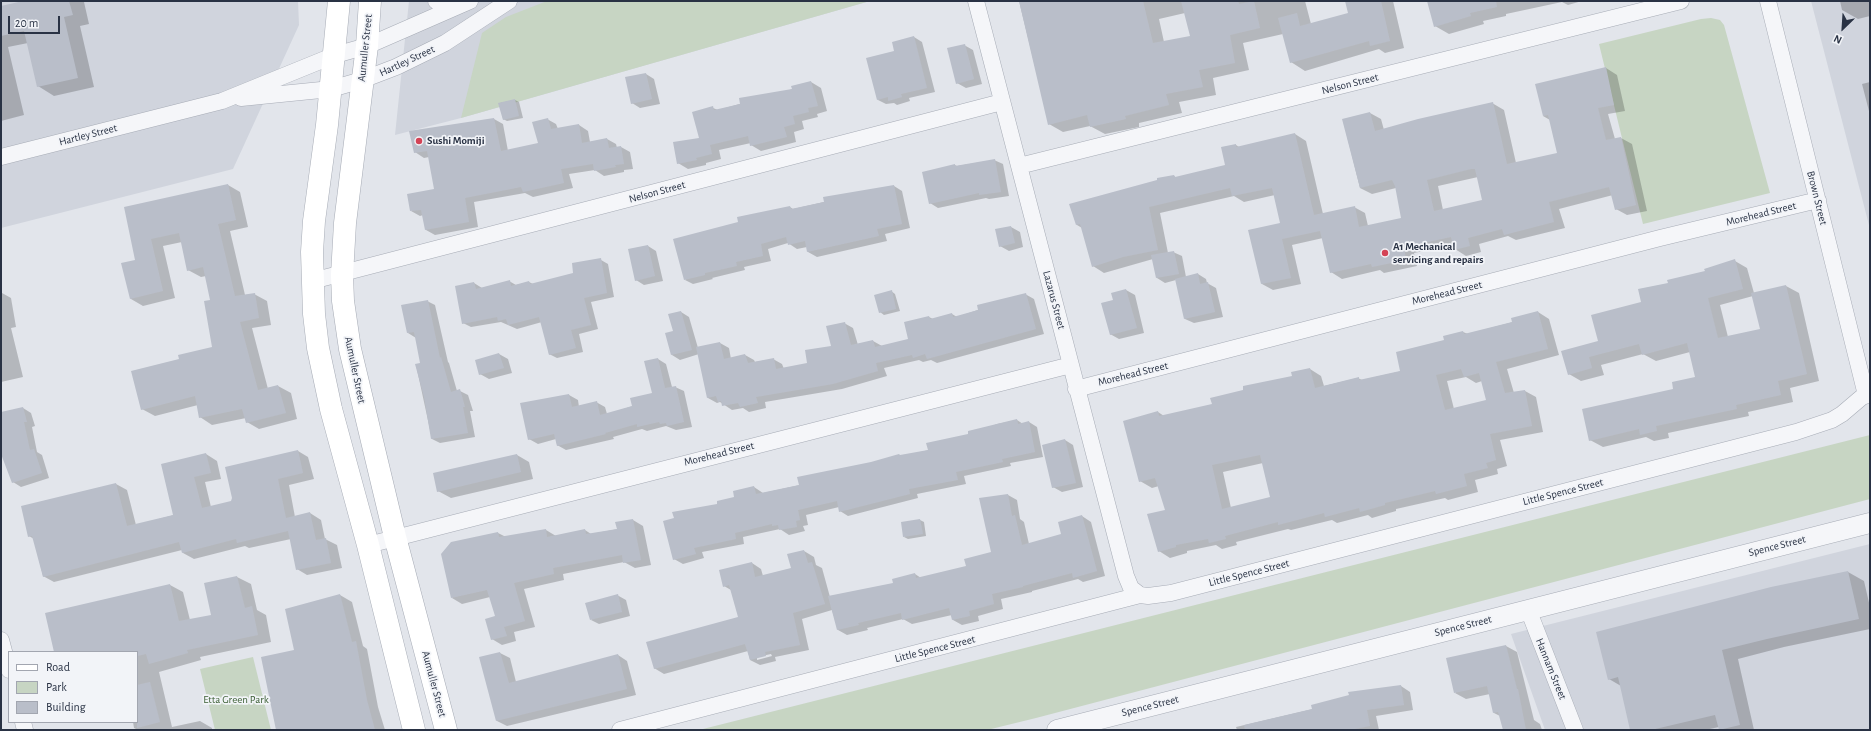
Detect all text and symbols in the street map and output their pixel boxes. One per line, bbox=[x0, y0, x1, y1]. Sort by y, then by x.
scale bar bbox=[10, 8, 62, 34]
north arrow bbox=[1823, 8, 1863, 48]
street label: Aumuller Street bbox=[355, 14, 375, 82]
text: 20 m bbox=[15, 17, 38, 29]
text: N bbox=[1832, 33, 1844, 46]
street label: Hartley Street bbox=[377, 42, 437, 80]
street label: Nelson Street bbox=[1320, 71, 1380, 97]
street label: Hartley Street bbox=[58, 121, 118, 149]
place label: Sushi Momiji bbox=[427, 134, 485, 148]
marker: Sushi Momiji bbox=[414, 136, 424, 146]
street label: Brown Street bbox=[1804, 170, 1830, 226]
street label: Nelson Street bbox=[627, 178, 687, 206]
street label: Morehead Street bbox=[1725, 199, 1797, 229]
place label: A1 Mechanical servicing and repairs bbox=[1393, 240, 1484, 266]
marker: A1 Mechanical servicing and repairs bbox=[1380, 248, 1390, 258]
street label: Lazarus Street bbox=[1040, 269, 1068, 331]
street label: Morehead Street bbox=[1411, 278, 1483, 308]
street label: Aumuller Street bbox=[341, 335, 369, 405]
street label: Morehead Street bbox=[1097, 359, 1169, 389]
street label: Morehead Street bbox=[683, 439, 755, 469]
street label: Little Spence Street bbox=[1521, 476, 1605, 508]
street label: Spence Street bbox=[1747, 533, 1807, 559]
street label: Little Spence Street bbox=[1207, 557, 1291, 589]
street label: Spence Street bbox=[1433, 613, 1493, 639]
street label: Little Spence Street bbox=[893, 633, 977, 665]
street label: Hannam Street bbox=[1533, 636, 1569, 702]
street label: Aumuller Street bbox=[419, 650, 449, 718]
legend bbox=[8, 651, 138, 723]
text: Road bbox=[46, 661, 70, 673]
text: Park bbox=[46, 681, 67, 693]
park label: Etta Green Park bbox=[203, 693, 269, 707]
street label: Spence Street bbox=[1120, 693, 1180, 719]
text: Building bbox=[46, 701, 86, 713]

